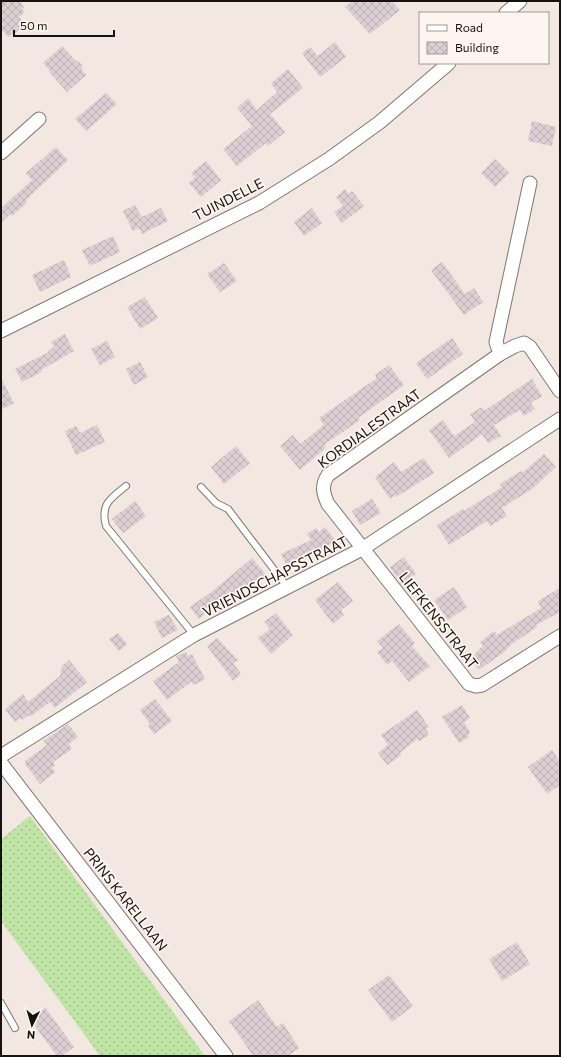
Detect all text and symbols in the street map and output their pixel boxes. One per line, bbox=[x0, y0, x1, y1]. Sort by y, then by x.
scale bar bbox=[14, 12, 114, 38]
legend bbox=[419, 12, 549, 64]
text: 50 m bbox=[20, 18, 48, 32]
text: Road bbox=[455, 20, 483, 34]
text: Building bbox=[455, 40, 499, 54]
street label: TUINDELLE bbox=[190, 174, 266, 224]
street label: KORDIALESTRAAT bbox=[314, 385, 424, 471]
street label: VRIENDSCHAPSSTRAAT bbox=[200, 532, 350, 620]
street label: LIEFKENSSTRAAT bbox=[396, 568, 482, 672]
street label: PRINS KARELLAAN bbox=[80, 844, 172, 954]
north arrow bbox=[12, 1005, 52, 1045]
text: N bbox=[26, 1029, 36, 1042]

